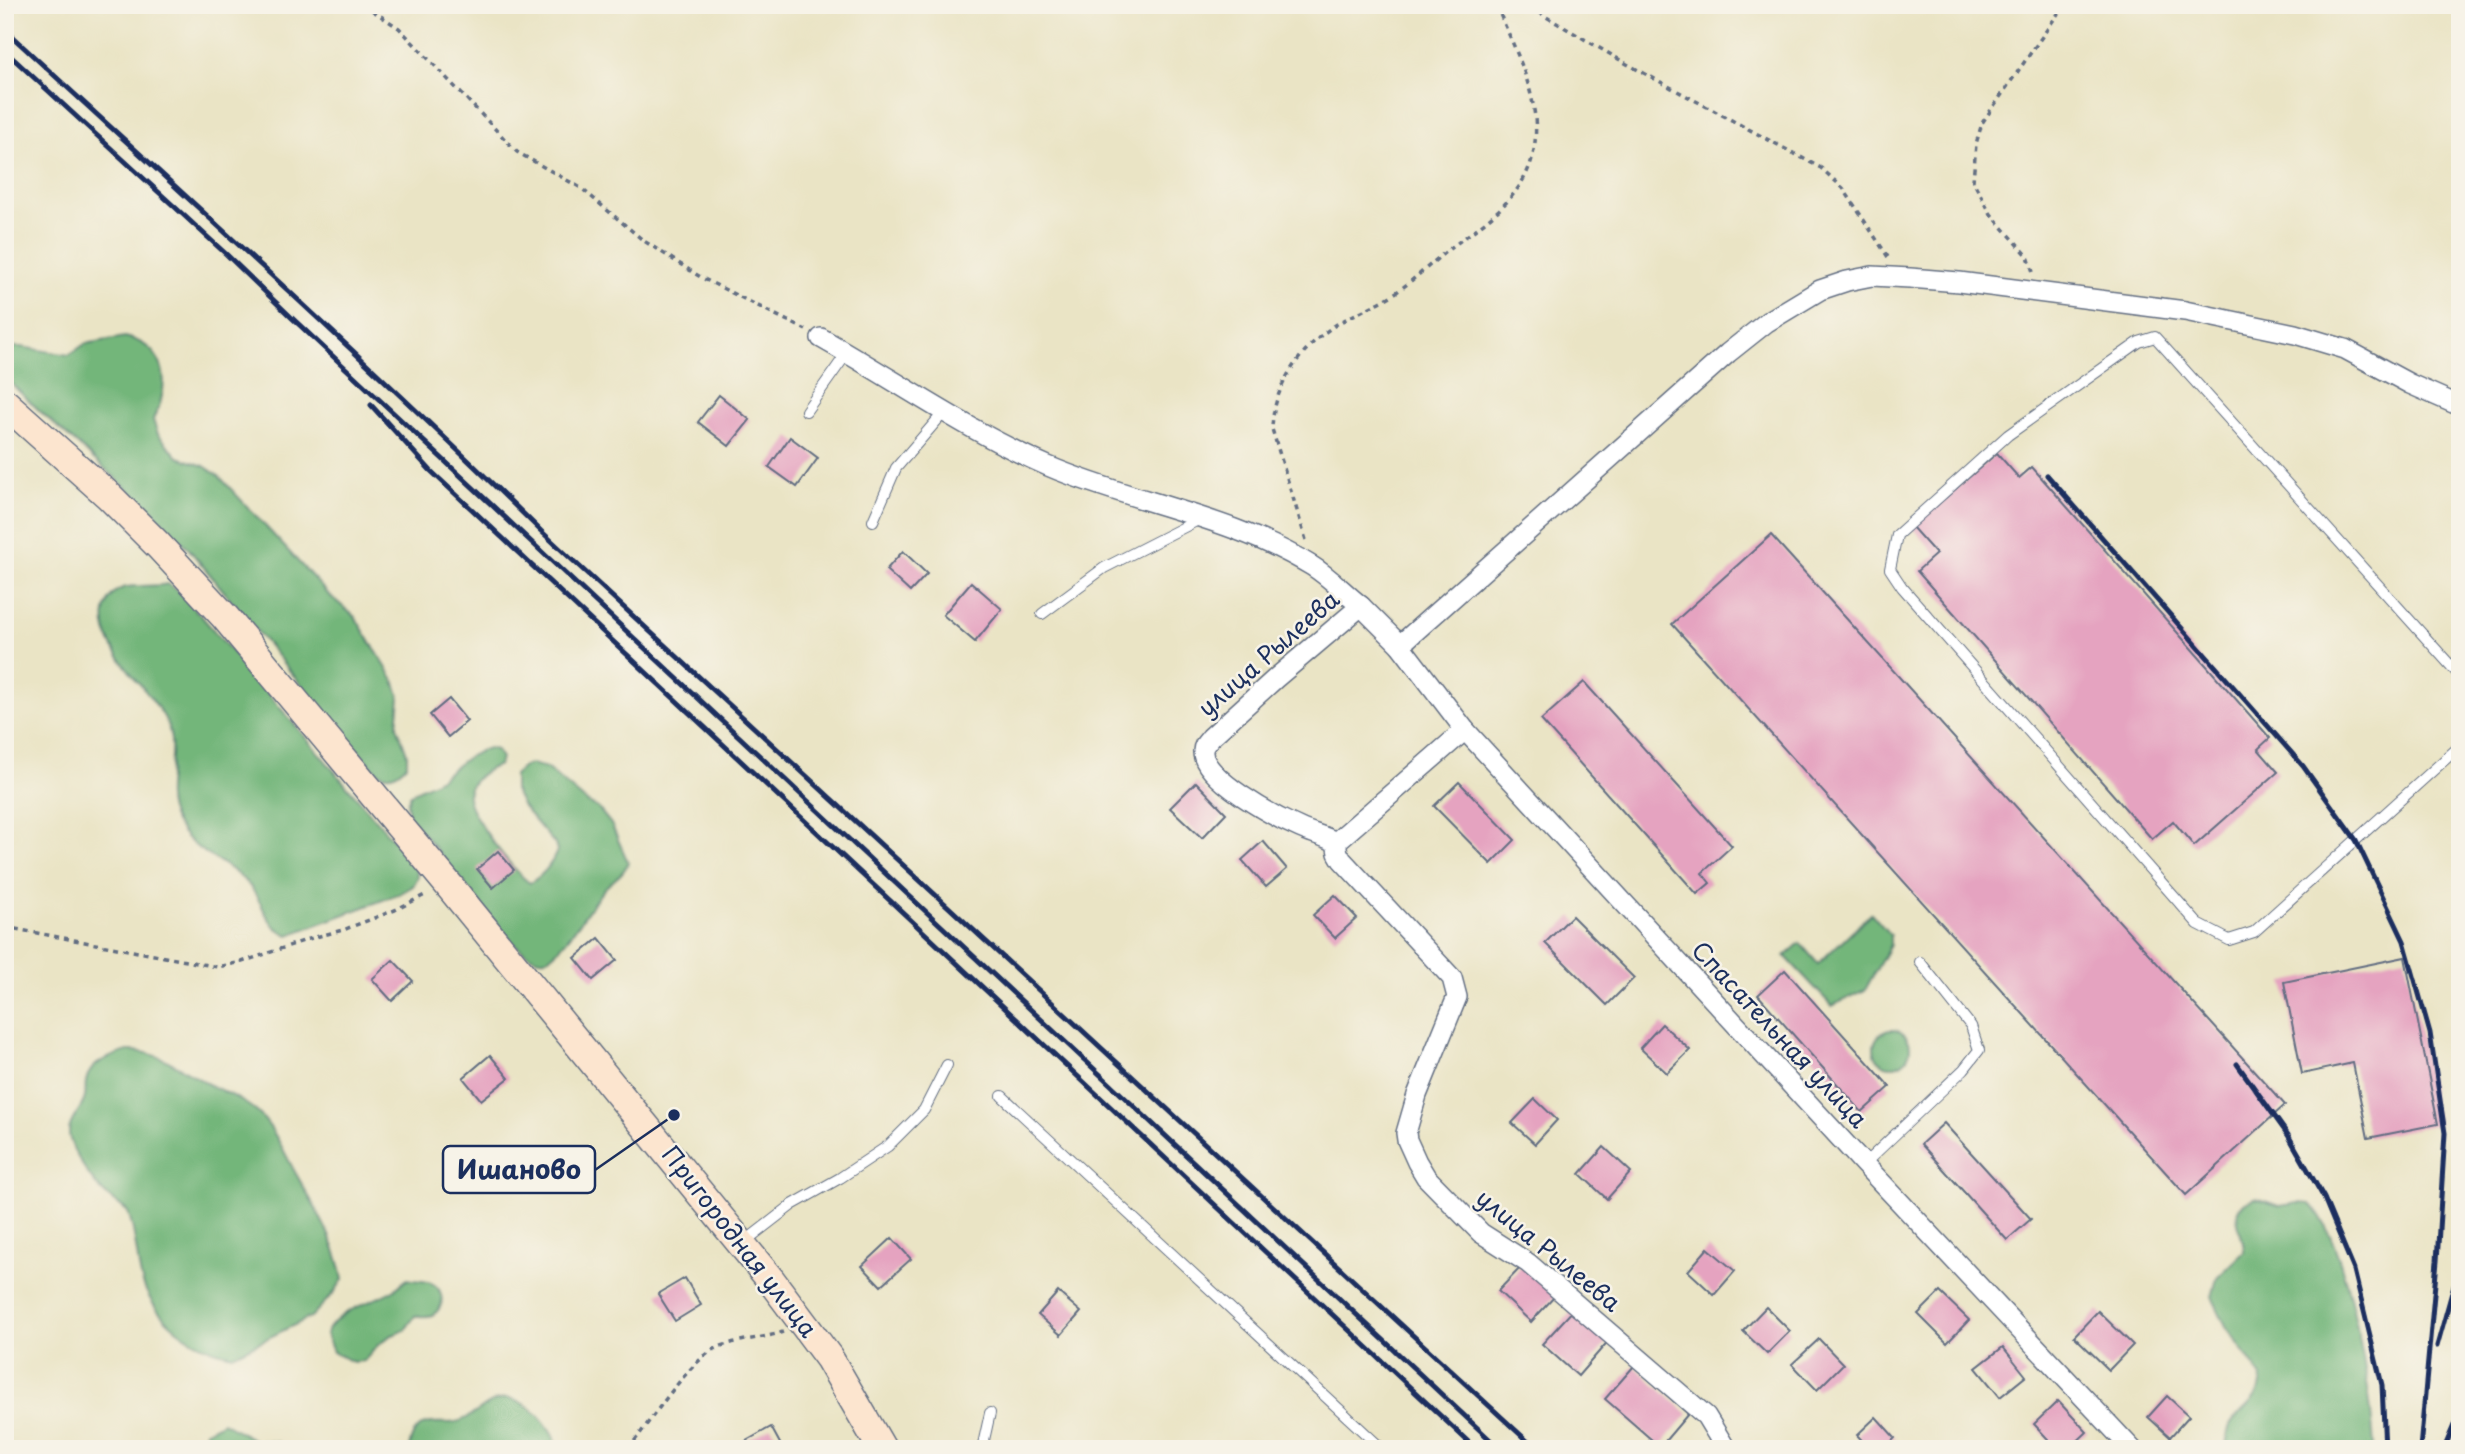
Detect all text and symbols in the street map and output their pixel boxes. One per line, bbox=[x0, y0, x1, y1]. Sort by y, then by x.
street label: улица Рылеева bbox=[1189, 581, 1347, 724]
street label: Спасательная улица bbox=[1684, 932, 1877, 1135]
street label: Пригородная улица bbox=[654, 1137, 827, 1344]
callout: Ишаново bbox=[443, 1146, 595, 1193]
text: Ишаново bbox=[457, 1149, 581, 1188]
street label: улица Рылеева bbox=[1469, 1180, 1630, 1319]

